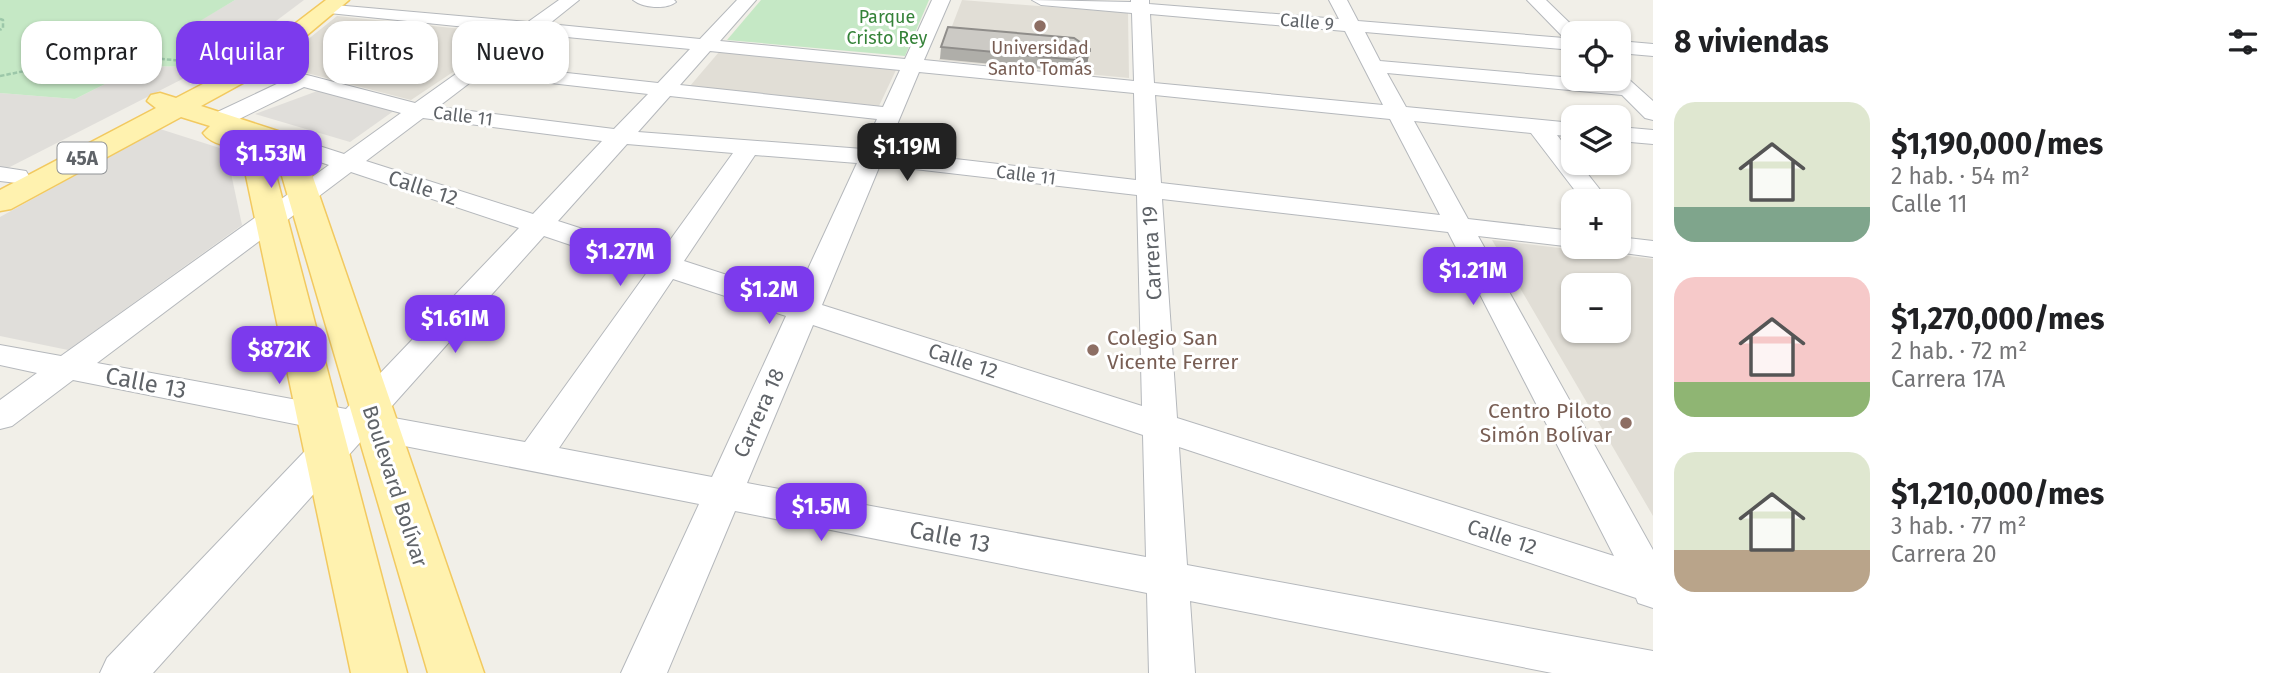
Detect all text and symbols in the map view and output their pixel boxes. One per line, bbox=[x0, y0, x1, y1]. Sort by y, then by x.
park label: Parque Cristo Rey bbox=[847, 6, 928, 49]
street label: Calle 9 bbox=[1279, 9, 1335, 35]
marker: Universidad Santo Tomás bbox=[1032, 18, 1048, 34]
chip: Comprar bbox=[21, 21, 162, 84]
chip: Alquilar bbox=[176, 21, 309, 84]
chip: Filtros bbox=[323, 21, 438, 84]
chip: Nuevo bbox=[452, 21, 569, 84]
map controls bbox=[1561, 21, 1631, 343]
button: locate bbox=[1561, 21, 1631, 91]
icon: filters bbox=[2224, 23, 2262, 61]
text: 8 viviendas bbox=[1674, 24, 1829, 60]
place label: Universidad Santo Tomás bbox=[988, 37, 1092, 80]
street label: Calle 11 bbox=[432, 101, 494, 131]
button: layers bbox=[1561, 105, 1631, 175]
pin: $1.19M bbox=[850, 124, 964, 183]
text: $1,190,000/mes bbox=[1891, 126, 2103, 162]
pin: $1.53M bbox=[214, 130, 328, 190]
icon: home bbox=[1730, 130, 1814, 214]
text: $1.19M bbox=[873, 132, 941, 160]
text: $1.53M bbox=[236, 139, 306, 167]
road number: 45A bbox=[57, 142, 106, 174]
street label: Calle 11 bbox=[995, 160, 1057, 190]
text: 2 hab. · 54 m² bbox=[1891, 162, 2030, 190]
street label: Calle 12 bbox=[385, 165, 461, 211]
button: + bbox=[1561, 189, 1631, 259]
text: Calle 11 bbox=[1891, 190, 1968, 218]
street label: Carrera 19 bbox=[1137, 205, 1167, 301]
pin: $1.27M bbox=[563, 229, 677, 288]
text: $1.27M bbox=[586, 237, 654, 265]
pin: $1.21M bbox=[1416, 247, 1530, 307]
text: $1.21M bbox=[1439, 256, 1507, 284]
pin: $1.2M bbox=[720, 266, 818, 326]
button: − bbox=[1561, 273, 1631, 343]
text: $1.2M bbox=[740, 275, 798, 303]
pin: $1.61M bbox=[398, 296, 512, 355]
text: $1,270,000/mes bbox=[1891, 301, 2105, 337]
text: $1.61M bbox=[421, 304, 489, 332]
icon: home bbox=[1730, 305, 1814, 389]
place label: Colegio San Vicente Ferrer bbox=[1107, 325, 1238, 375]
pin: $872K bbox=[230, 326, 328, 386]
text: $872K bbox=[248, 335, 310, 363]
text: 2 hab. · 72 m² bbox=[1891, 337, 2027, 365]
street label: Calle 12 bbox=[925, 338, 1001, 384]
marker: Colegio San Vicente Ferrer bbox=[1085, 342, 1101, 358]
street label: Calle 13 bbox=[103, 361, 189, 405]
street label: Carrera 18 bbox=[728, 364, 790, 462]
text: Carrera 17A bbox=[1891, 365, 2005, 393]
place label: Centro Piloto Simón Bolívar bbox=[1480, 398, 1612, 448]
street label: Boulevard Bolívar bbox=[357, 402, 433, 570]
marker: Centro Piloto Simón Bolívar bbox=[1618, 415, 1634, 431]
text: $1,210,000/mes bbox=[1891, 476, 2104, 512]
icon: home bbox=[1730, 480, 1814, 564]
pin: $1.5M bbox=[772, 484, 870, 543]
text: $1.5M bbox=[792, 492, 850, 520]
text: 3 hab. · 77 m² bbox=[1891, 512, 2027, 540]
street label: Calle 12 bbox=[1464, 514, 1540, 560]
street label: Calle 13 bbox=[907, 515, 993, 559]
text: Carrera 20 bbox=[1891, 540, 1997, 568]

